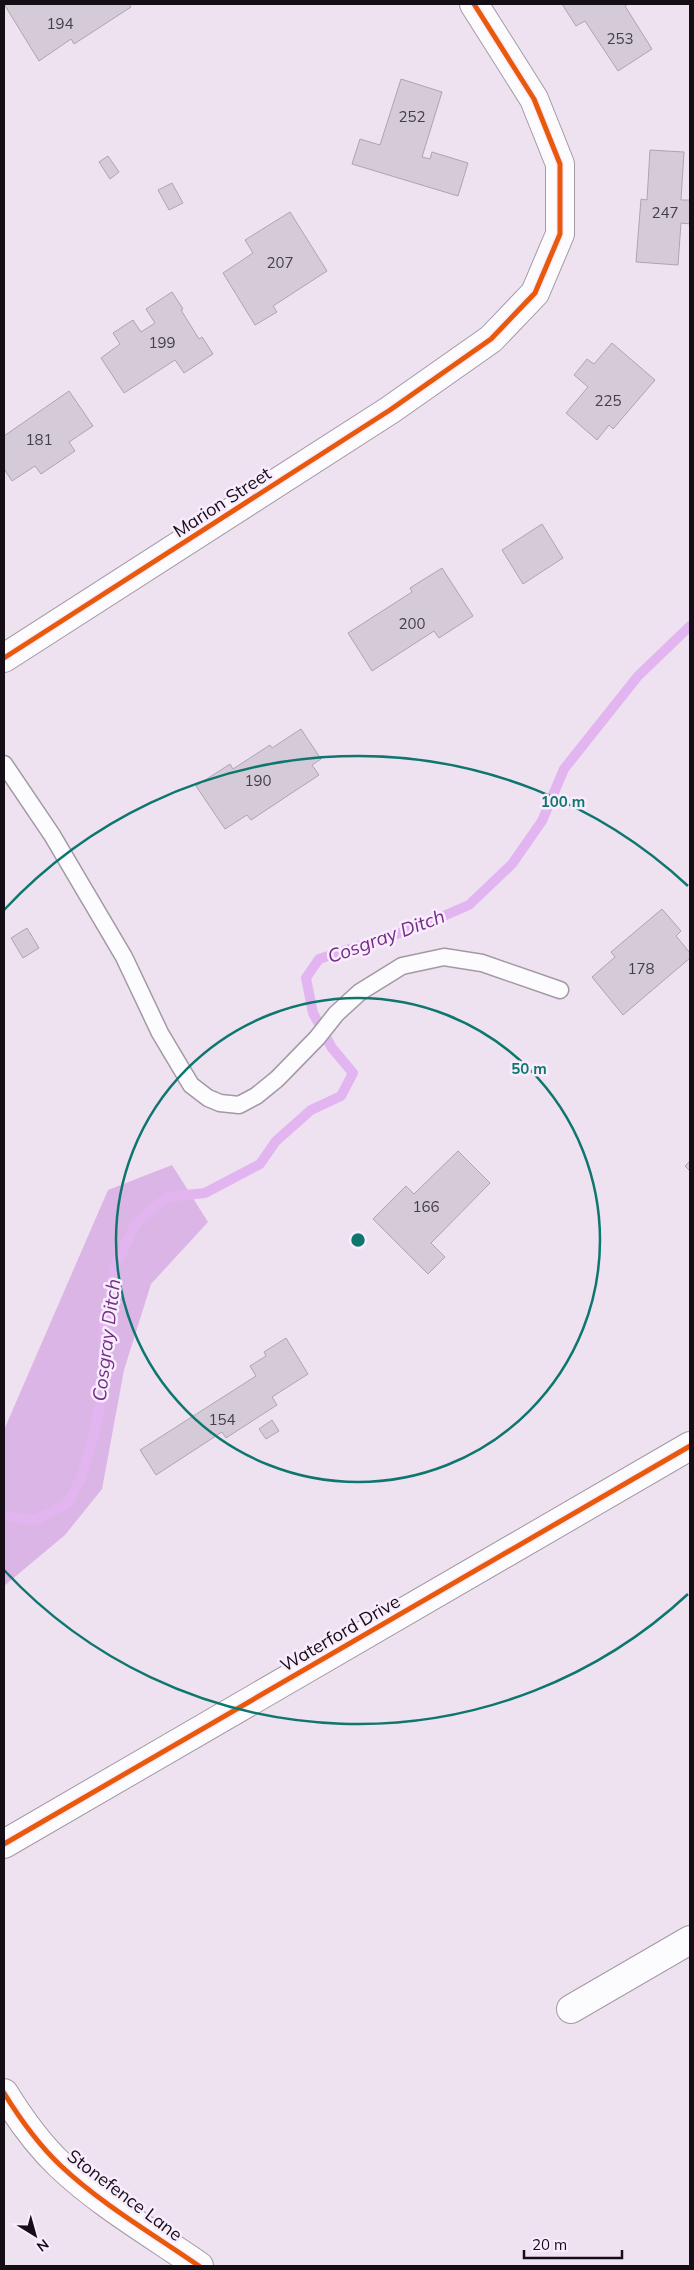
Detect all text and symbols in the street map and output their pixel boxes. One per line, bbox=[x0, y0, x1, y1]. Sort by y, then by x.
house number: 194 bbox=[46, 14, 74, 33]
house number: 253 bbox=[606, 29, 634, 48]
house number: 252 bbox=[398, 107, 426, 126]
house number: 247 bbox=[651, 203, 679, 222]
house number: 207 bbox=[266, 253, 294, 272]
house number: 199 bbox=[148, 333, 176, 352]
house number: 225 bbox=[594, 391, 622, 410]
house number: 181 bbox=[25, 430, 53, 449]
street label: Marion Street bbox=[169, 462, 275, 542]
house number: 200 bbox=[398, 614, 426, 633]
house number: 190 bbox=[244, 771, 272, 790]
text: 100 m bbox=[541, 792, 585, 811]
water label: Cosgray Ditch bbox=[324, 904, 448, 968]
house number: 178 bbox=[627, 959, 655, 978]
text: 50 m bbox=[511, 1059, 547, 1078]
house number: 166 bbox=[412, 1197, 440, 1216]
centre of rings bbox=[349, 1231, 367, 1249]
water label: Cosgray Ditch bbox=[87, 1277, 125, 1403]
house number: 154 bbox=[208, 1410, 236, 1429]
street label: Waterford Drive bbox=[276, 1589, 404, 1677]
street label: Stonefence Lane bbox=[63, 2144, 187, 2246]
north arrow bbox=[10, 2210, 60, 2260]
scale bar bbox=[524, 2228, 622, 2260]
text: N bbox=[33, 2235, 52, 2256]
text: 20 m bbox=[532, 2235, 567, 2254]

